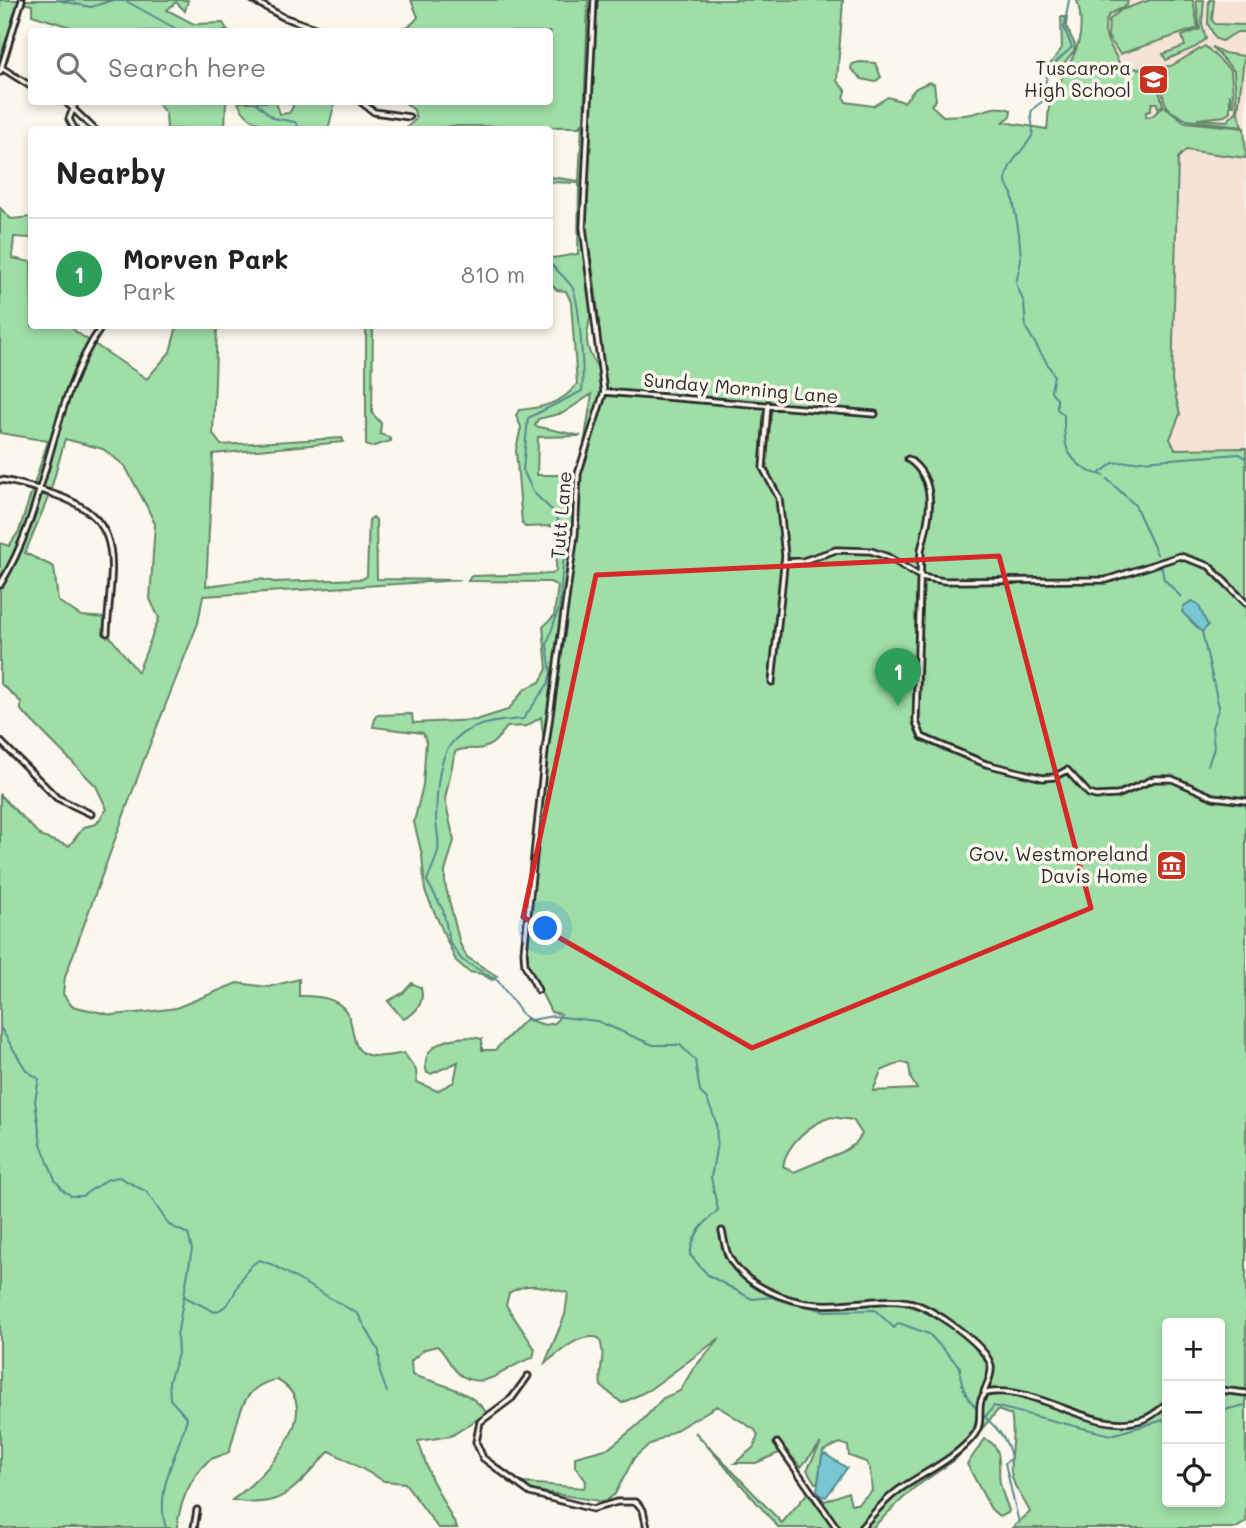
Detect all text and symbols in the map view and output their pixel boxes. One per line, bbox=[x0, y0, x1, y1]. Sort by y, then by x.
search box bbox=[28, 28, 553, 105]
icon: search bbox=[52, 48, 90, 86]
text: Search here bbox=[108, 50, 266, 84]
place label: Tuscarora High School bbox=[1024, 55, 1131, 102]
school or university icon: Tuscarora High School bbox=[1137, 62, 1171, 96]
text: Nearby bbox=[56, 152, 166, 192]
text: Morven Park bbox=[123, 242, 289, 276]
text: 1 bbox=[74, 259, 84, 289]
text: 810 m bbox=[461, 259, 525, 289]
text: Park bbox=[123, 276, 175, 306]
street label: Sunday Morning Lane bbox=[643, 367, 840, 408]
street label: Tutt Lane bbox=[544, 470, 577, 560]
pin: 1 bbox=[875, 648, 921, 706]
place label: Gov. Westmoreland Davis Home bbox=[969, 841, 1148, 888]
museum icon: Gov. Westmoreland Davis Home bbox=[1154, 848, 1188, 882]
your location bbox=[528, 911, 562, 945]
map controls bbox=[1162, 1318, 1225, 1507]
button: + bbox=[1162, 1318, 1225, 1381]
button: − bbox=[1162, 1381, 1225, 1444]
button: locate bbox=[1162, 1444, 1225, 1507]

